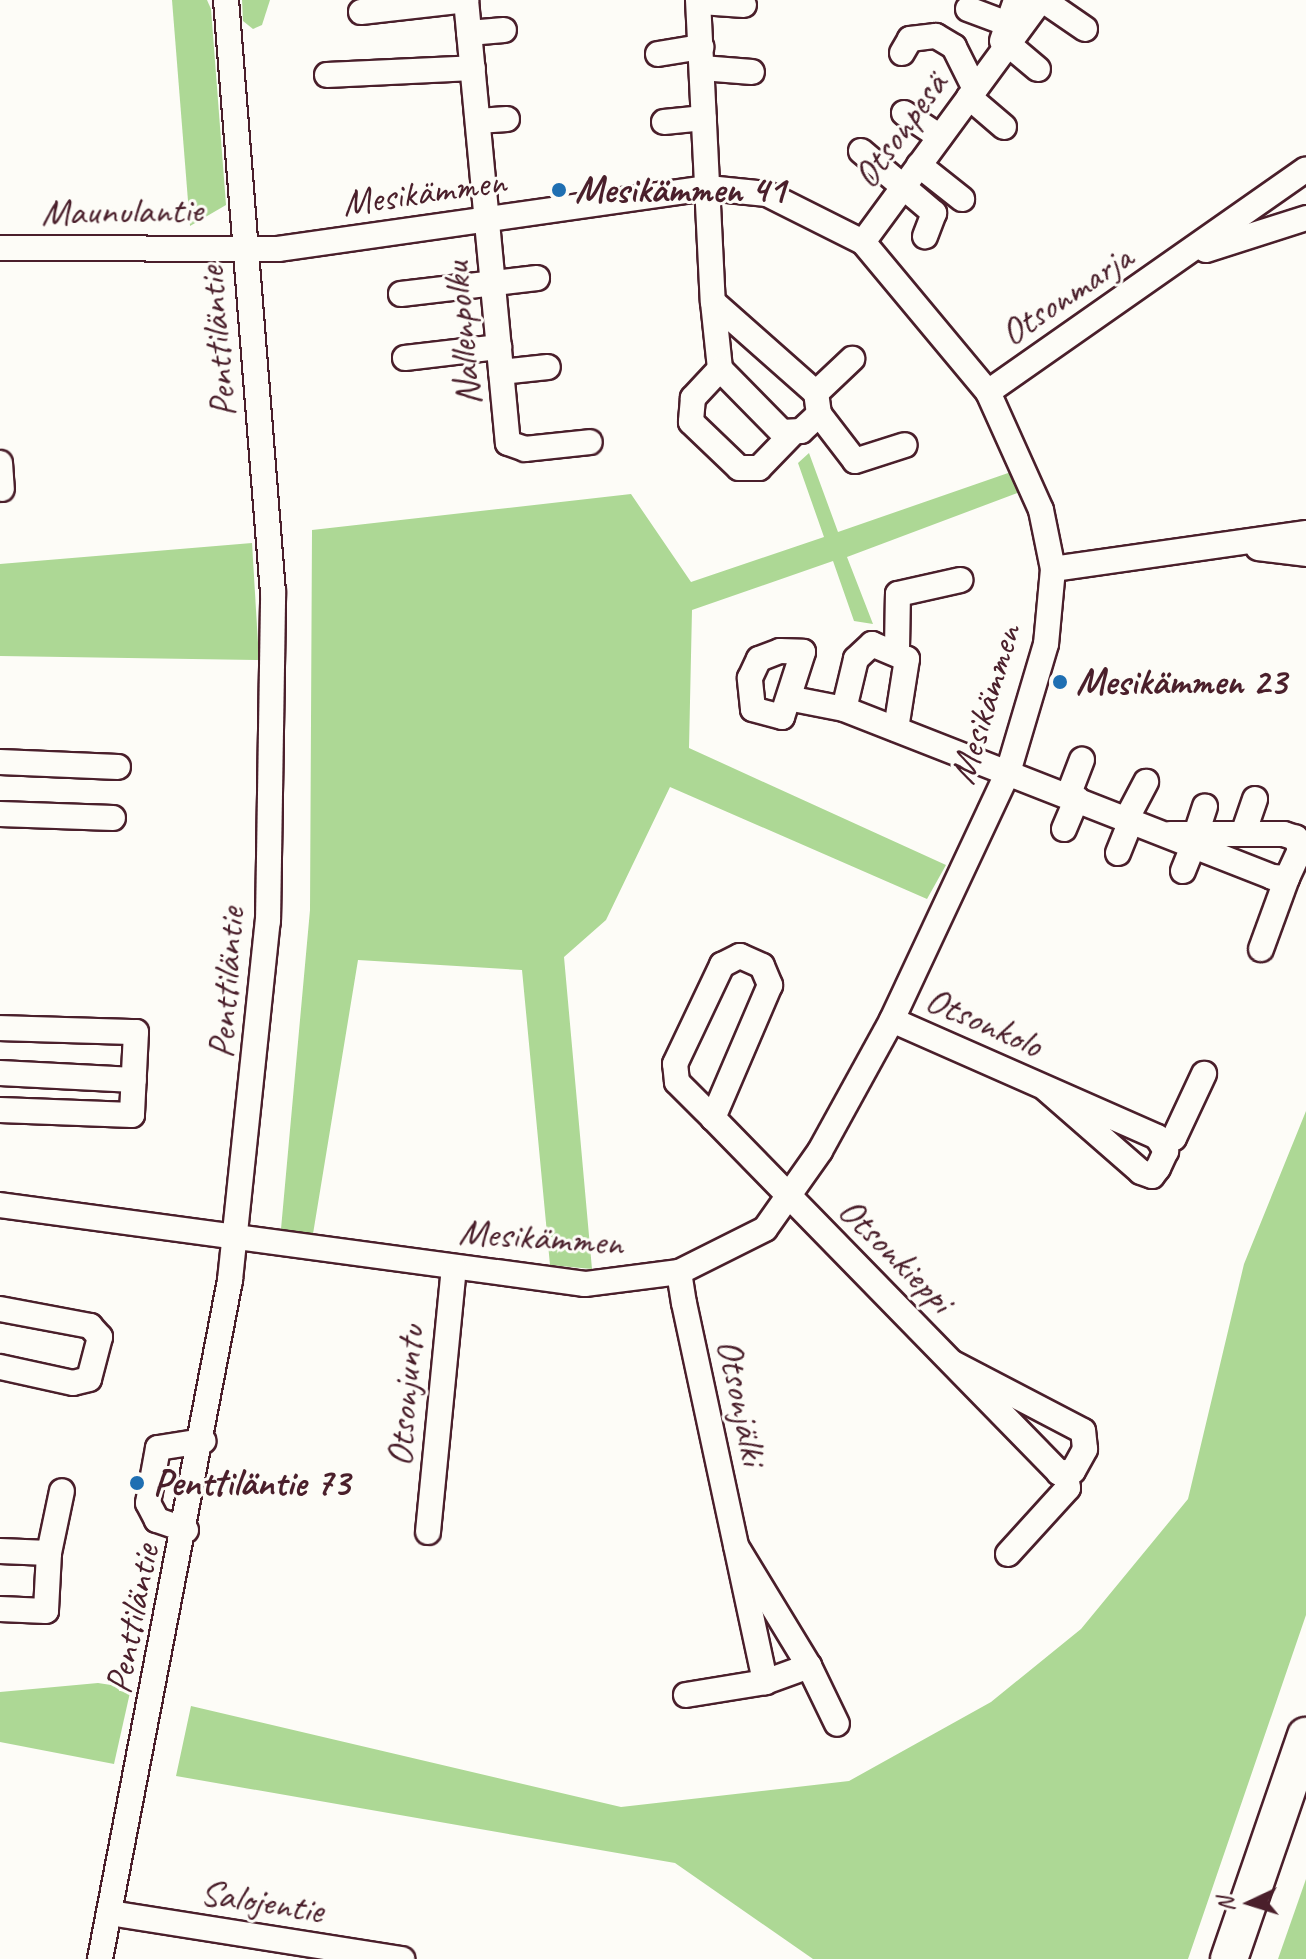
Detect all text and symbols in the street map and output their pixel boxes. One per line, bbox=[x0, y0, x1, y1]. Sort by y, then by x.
street label: Otsonpesä bbox=[843, 63, 957, 197]
street label: Mesikämmen bbox=[340, 158, 508, 226]
place label: Mesikämmen 41 bbox=[575, 167, 785, 213]
marker: Mesikämmen 41 bbox=[550, 181, 568, 199]
street label: Maunulantie bbox=[41, 187, 203, 235]
street label: Otsonmarja bbox=[991, 234, 1141, 356]
street label: Nallenpolku bbox=[433, 260, 491, 408]
street label: Penttiläntie bbox=[188, 265, 246, 419]
street label: Mesikämmen bbox=[939, 619, 1031, 789]
place label: Mesikämmen 23 bbox=[1076, 659, 1286, 705]
marker: Mesikämmen 23 bbox=[1051, 673, 1069, 691]
street label: Penttiläntie bbox=[198, 906, 254, 1060]
street label: Otsonkolo bbox=[919, 976, 1049, 1068]
street label: Otsonkieppi bbox=[829, 1188, 963, 1322]
street label: Mesikämmen bbox=[457, 1209, 625, 1265]
street label: Otsonjuntu bbox=[376, 1324, 434, 1468]
street label: Otsonjälki bbox=[706, 1335, 778, 1469]
place label: Penttiläntie 73 bbox=[153, 1460, 350, 1506]
marker: Penttiläntie 73 bbox=[128, 1474, 146, 1492]
street label: Penttiläntie bbox=[95, 1541, 169, 1697]
north arrow bbox=[1210, 1863, 1290, 1943]
street label: Salojentie bbox=[197, 1869, 327, 1933]
text: N bbox=[1212, 1897, 1240, 1912]

